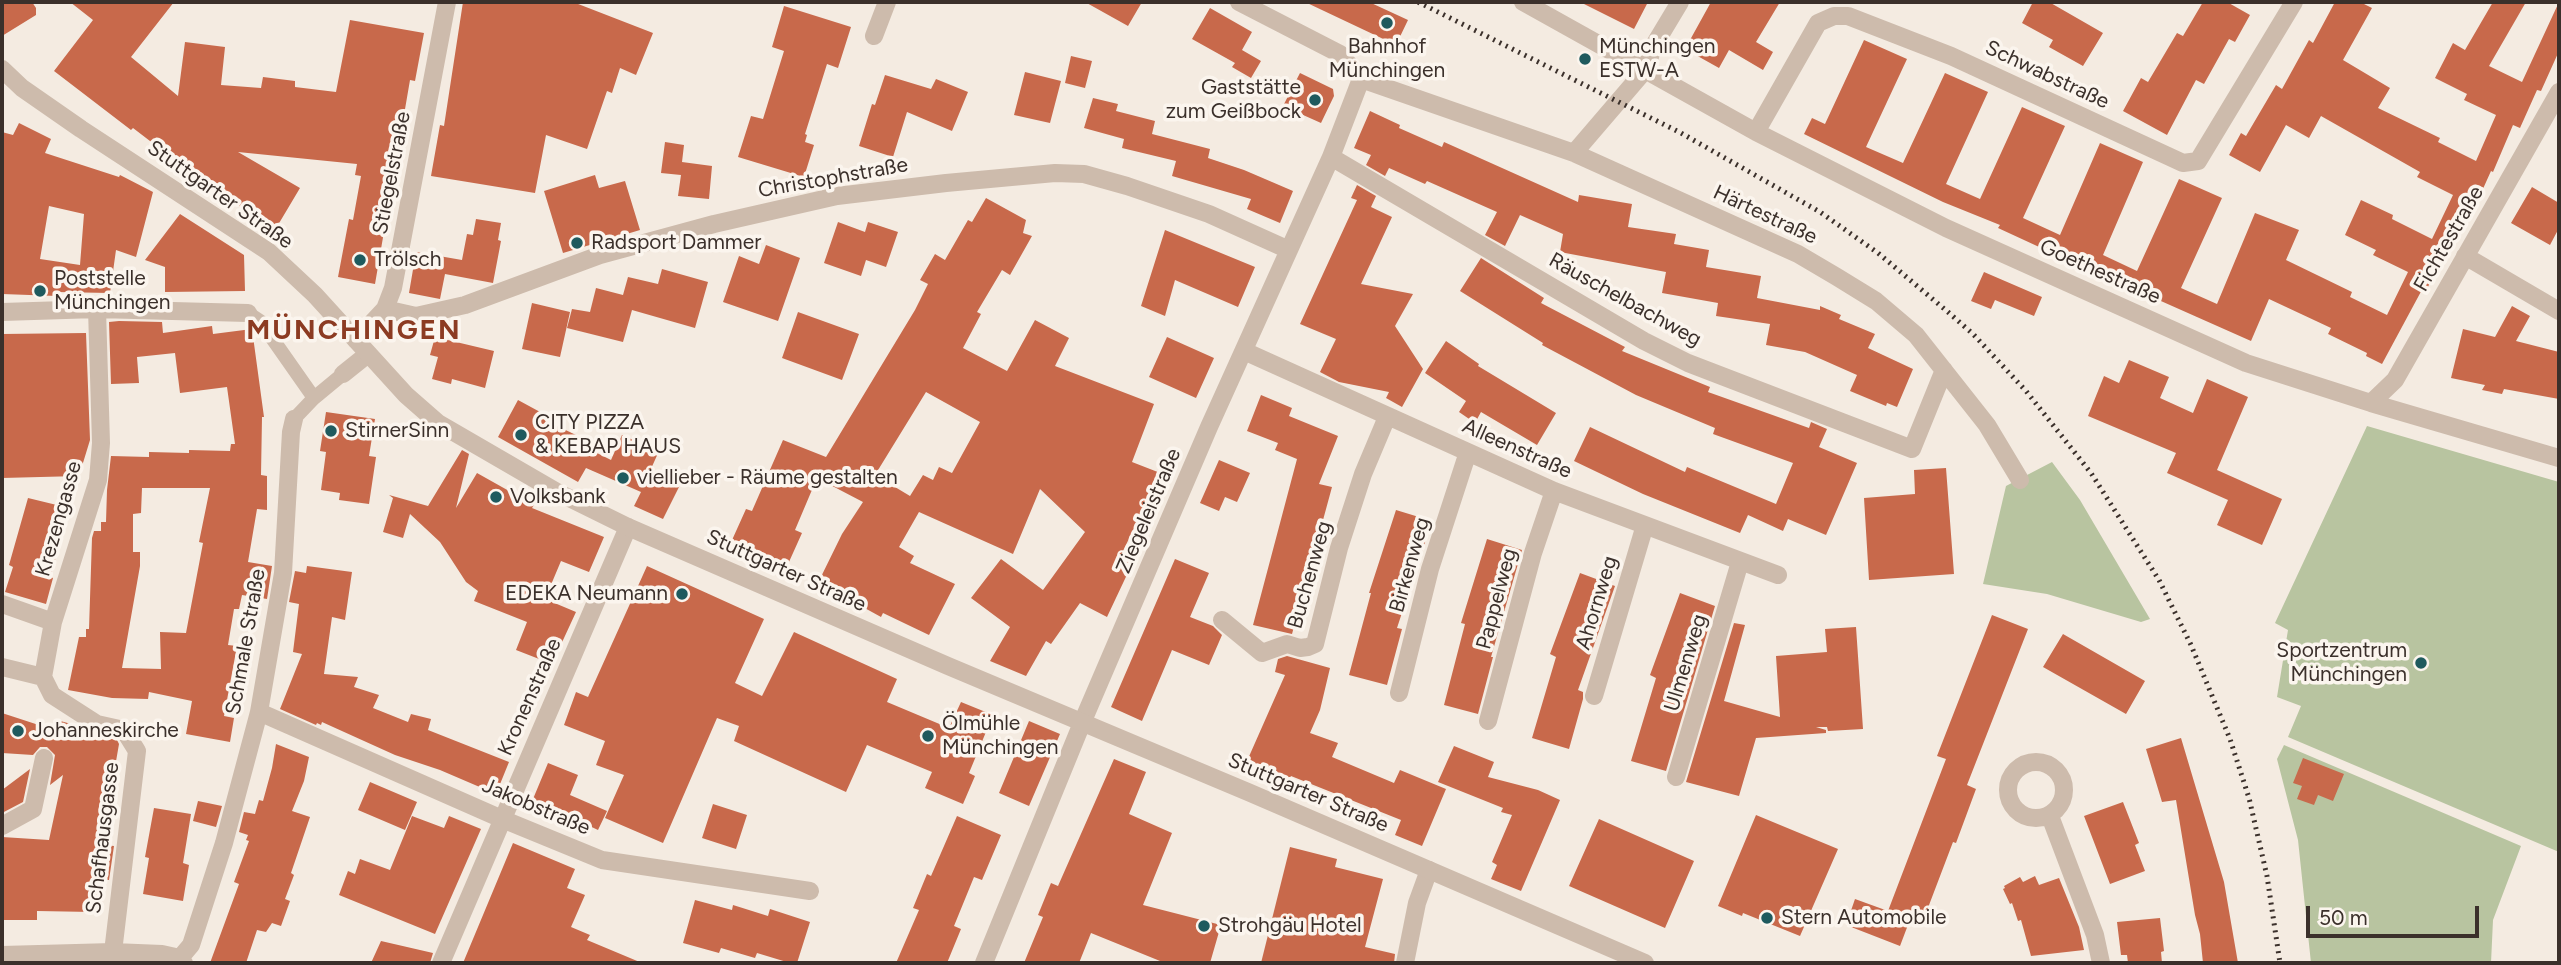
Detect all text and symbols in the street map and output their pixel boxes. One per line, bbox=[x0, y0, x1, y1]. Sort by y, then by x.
marker: Bahnhof Münchingen bbox=[1379, 15, 1395, 31]
place label: Bahnhof Münchingen bbox=[1329, 34, 1445, 84]
place label: Münchingen ESTW-A bbox=[1599, 34, 1715, 84]
street label: Schwabstraße bbox=[1981, 35, 2113, 115]
marker: Münchingen ESTW-A bbox=[1577, 51, 1593, 67]
place label: Gaststätte zum Geißbock bbox=[1166, 75, 1301, 125]
marker: Gaststätte zum Geißbock bbox=[1307, 92, 1323, 108]
street label: Stiegelstraße bbox=[368, 110, 416, 236]
street label: Stuttgarter Straße bbox=[142, 135, 298, 255]
street label: Christophstraße bbox=[756, 152, 910, 204]
street label: Härtestraße bbox=[1709, 180, 1821, 250]
street label: Fichtestraße bbox=[2409, 182, 2489, 296]
place label: Radsport Dammer bbox=[591, 230, 761, 256]
street label: Goethestraße bbox=[2036, 234, 2164, 310]
marker: Radsport Dammer bbox=[569, 235, 585, 251]
place label: Trölsch bbox=[374, 247, 441, 273]
street label: Räuschelbachweg bbox=[1544, 248, 1706, 352]
marker: Trölsch bbox=[352, 252, 368, 268]
place label: Poststelle Münchingen bbox=[54, 266, 170, 316]
marker: Poststelle Münchingen bbox=[32, 283, 48, 299]
district label: MÜNCHINGEN bbox=[248, 314, 460, 348]
place label: CITY PIZZA & KEBAP HAUS bbox=[535, 410, 681, 460]
street label: Alleenstraße bbox=[1458, 414, 1576, 484]
place label: StirnerSinn bbox=[345, 418, 449, 444]
marker: StirnerSinn bbox=[323, 423, 339, 439]
marker: CITY PIZZA & KEBAP HAUS bbox=[513, 427, 529, 443]
street label: Ziegeleistraße bbox=[1111, 445, 1187, 577]
street label: Krezengasse bbox=[31, 458, 87, 580]
place label: viellieber - Räume gestalten bbox=[637, 465, 898, 491]
marker: viellieber - Räume gestalten bbox=[615, 470, 631, 486]
place label: Volksbank bbox=[510, 484, 605, 510]
marker: Volksbank bbox=[488, 489, 504, 505]
street label: Birkenweg bbox=[1384, 515, 1436, 615]
street label: Buchenweg bbox=[1283, 518, 1337, 632]
street label: Stuttgarter Straße bbox=[702, 524, 870, 618]
street label: Pappelweg bbox=[1471, 546, 1523, 652]
street label: Ahornweg bbox=[1571, 553, 1623, 653]
street label: Schmale Straße bbox=[221, 567, 271, 717]
place label: EDEKA Neumann bbox=[505, 581, 668, 607]
marker: EDEKA Neumann bbox=[674, 586, 690, 602]
street label: Ulmenweg bbox=[1659, 611, 1713, 715]
street label: Kronenstraße bbox=[493, 634, 567, 760]
place label: Sportzentrum Münchingen bbox=[2276, 638, 2407, 688]
marker: Sportzentrum Münchingen bbox=[2413, 655, 2429, 671]
place label: Ölmühle Münchingen bbox=[942, 711, 1058, 761]
place label: Johanneskirche bbox=[32, 718, 179, 744]
marker: Johanneskirche bbox=[10, 723, 26, 739]
marker: Ölmühle Münchingen bbox=[920, 728, 936, 744]
street label: Stuttgarter Straße bbox=[1224, 748, 1392, 838]
street label: Schafhausgasse bbox=[81, 761, 125, 915]
street label: Jakobstraße bbox=[478, 773, 594, 841]
scale bar bbox=[2309, 892, 2482, 936]
place label: Stern Automobile bbox=[1781, 905, 1947, 931]
text: 50 m bbox=[2319, 905, 2368, 930]
marker: Stern Automobile bbox=[1759, 910, 1775, 926]
place label: Strohgäu Hotel bbox=[1218, 913, 1362, 939]
marker: Strohgäu Hotel bbox=[1196, 918, 1212, 934]

